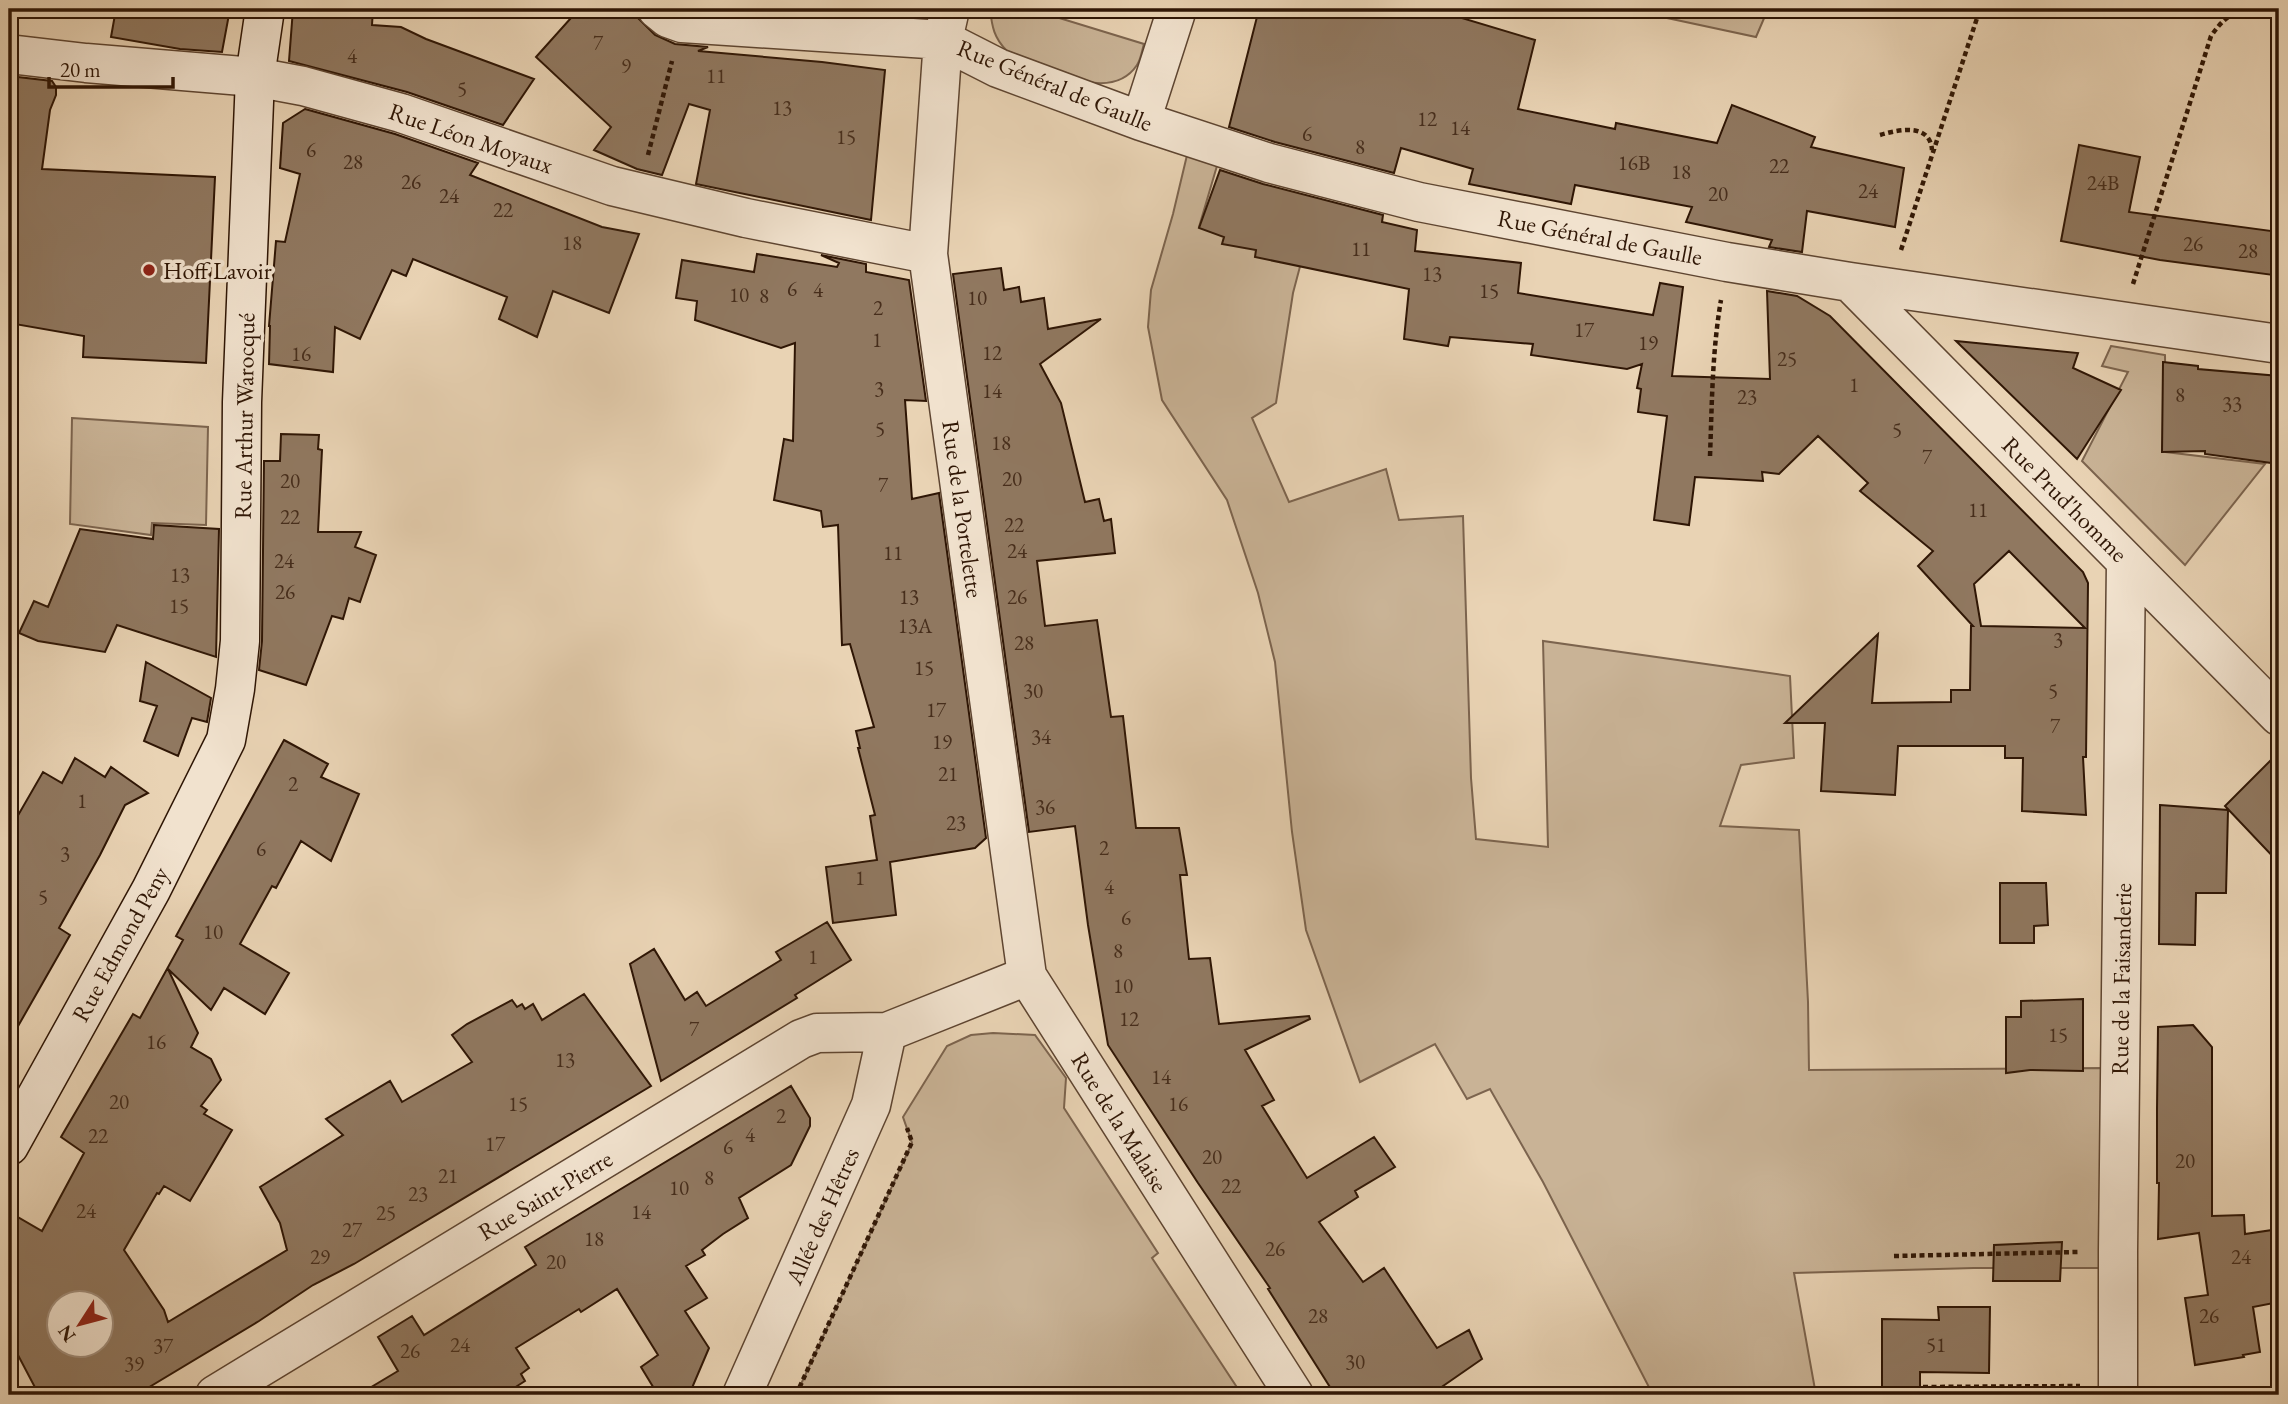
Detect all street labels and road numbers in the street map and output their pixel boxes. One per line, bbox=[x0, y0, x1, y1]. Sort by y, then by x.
street label: Rue Général de Gaulle bbox=[953, 32, 1157, 138]
street label: Rue Léon Moyaux bbox=[385, 95, 558, 181]
street label: Rue Général de Gaulle bbox=[1495, 202, 1705, 272]
street label: Rue Arthur Warocqué bbox=[227, 312, 261, 520]
street label: Rue de la Portelette bbox=[935, 418, 991, 600]
street label: Rue Prud'homme bbox=[1995, 429, 2135, 569]
street label: Rue Edmond Peny bbox=[65, 860, 176, 1027]
street label: Rue de la Faisanderie bbox=[2104, 883, 2138, 1075]
street label: Rue de la Malaise bbox=[1065, 1046, 1175, 1198]
street label: Rue Saint-Pierre bbox=[472, 1143, 618, 1247]
street label: Allée des Hêtres bbox=[778, 1143, 866, 1290]

